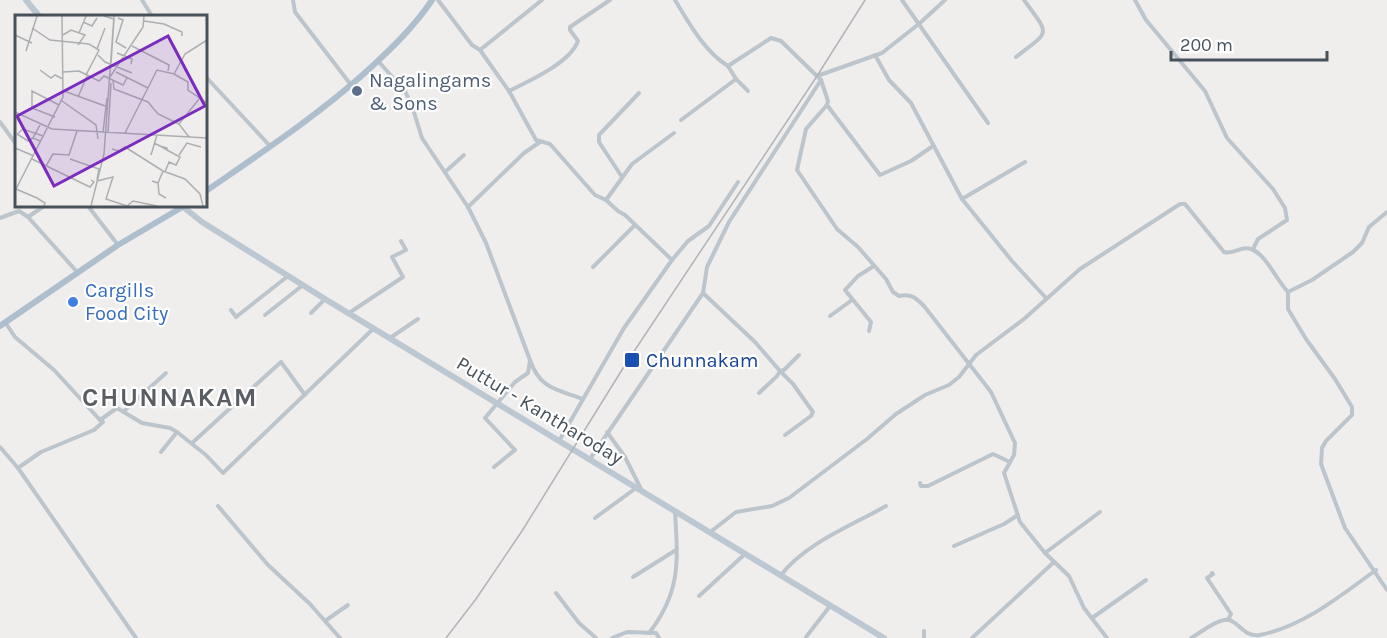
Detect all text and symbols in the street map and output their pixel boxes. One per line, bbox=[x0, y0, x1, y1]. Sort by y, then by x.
inset map bbox=[15, 15, 207, 207]
scale bar bbox=[1171, 24, 1327, 62]
text: 200 m bbox=[1180, 34, 1233, 56]
place label: Nagalingams & Sons bbox=[369, 69, 491, 115]
marker: Nagalingams & Sons bbox=[350, 84, 364, 98]
place label: Cargills Food City bbox=[85, 279, 168, 325]
marker: Cargills Food City bbox=[66, 295, 80, 309]
place label: Chunnakam bbox=[646, 349, 759, 372]
marker: Chunnakam bbox=[623, 351, 641, 369]
street label: Puttur - Kantharoday bbox=[452, 352, 627, 469]
district label: CHUNNAKAM bbox=[82, 382, 258, 413]

